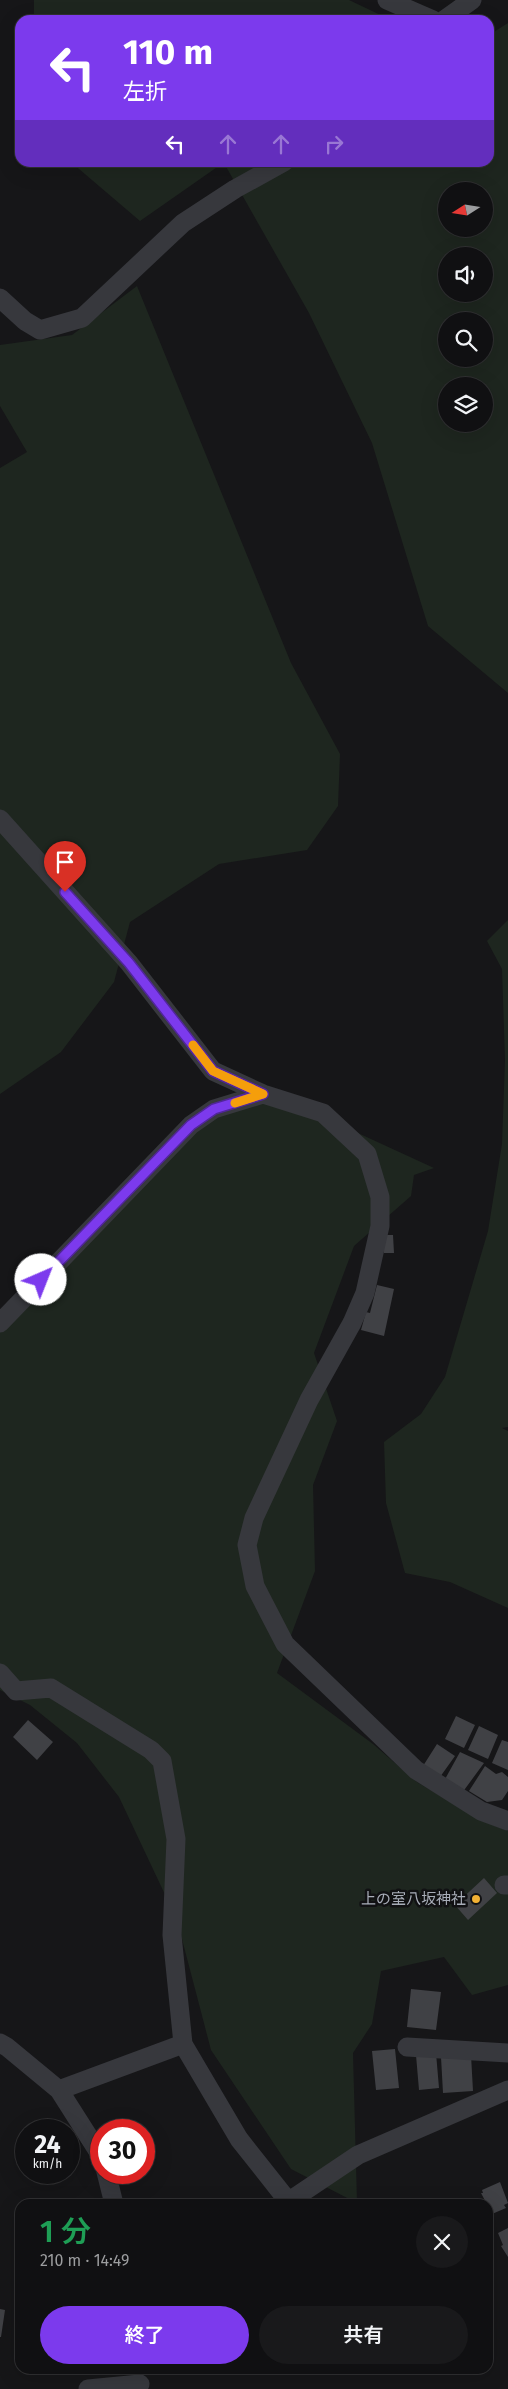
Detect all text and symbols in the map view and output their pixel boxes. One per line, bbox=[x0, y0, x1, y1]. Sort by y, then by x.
text: 110 m bbox=[123, 31, 213, 73]
icon: left bbox=[40, 35, 105, 100]
text: 左折 bbox=[123, 78, 167, 105]
icon: left bbox=[161, 130, 189, 158]
icon: ahead bbox=[214, 130, 242, 158]
icon: ahead bbox=[267, 130, 295, 158]
icon: right bbox=[320, 130, 348, 158]
north arrow bbox=[438, 182, 492, 238]
map controls bbox=[438, 182, 493, 432]
button: sound bbox=[438, 247, 493, 302]
button: search bbox=[438, 312, 493, 367]
button: layers bbox=[438, 377, 493, 432]
pin bbox=[44, 841, 86, 892]
icon: arrive bbox=[51, 848, 79, 876]
position arrow bbox=[14, 1253, 66, 1305]
place label: 上の室八坂神社 bbox=[361, 1890, 466, 1908]
marker: 上の室八坂神社 bbox=[470, 1893, 482, 1905]
speed limit sign: 30 bbox=[90, 2119, 155, 2184]
text: 24 bbox=[34, 2130, 61, 2160]
text: km/h bbox=[33, 2157, 62, 2171]
text: 1 分 bbox=[40, 2214, 91, 2250]
button: close bbox=[416, 2216, 468, 2268]
text: 210 m · 14:49 bbox=[40, 2251, 129, 2270]
button: 終了 bbox=[40, 2306, 249, 2364]
button: 共有 bbox=[259, 2306, 468, 2364]

